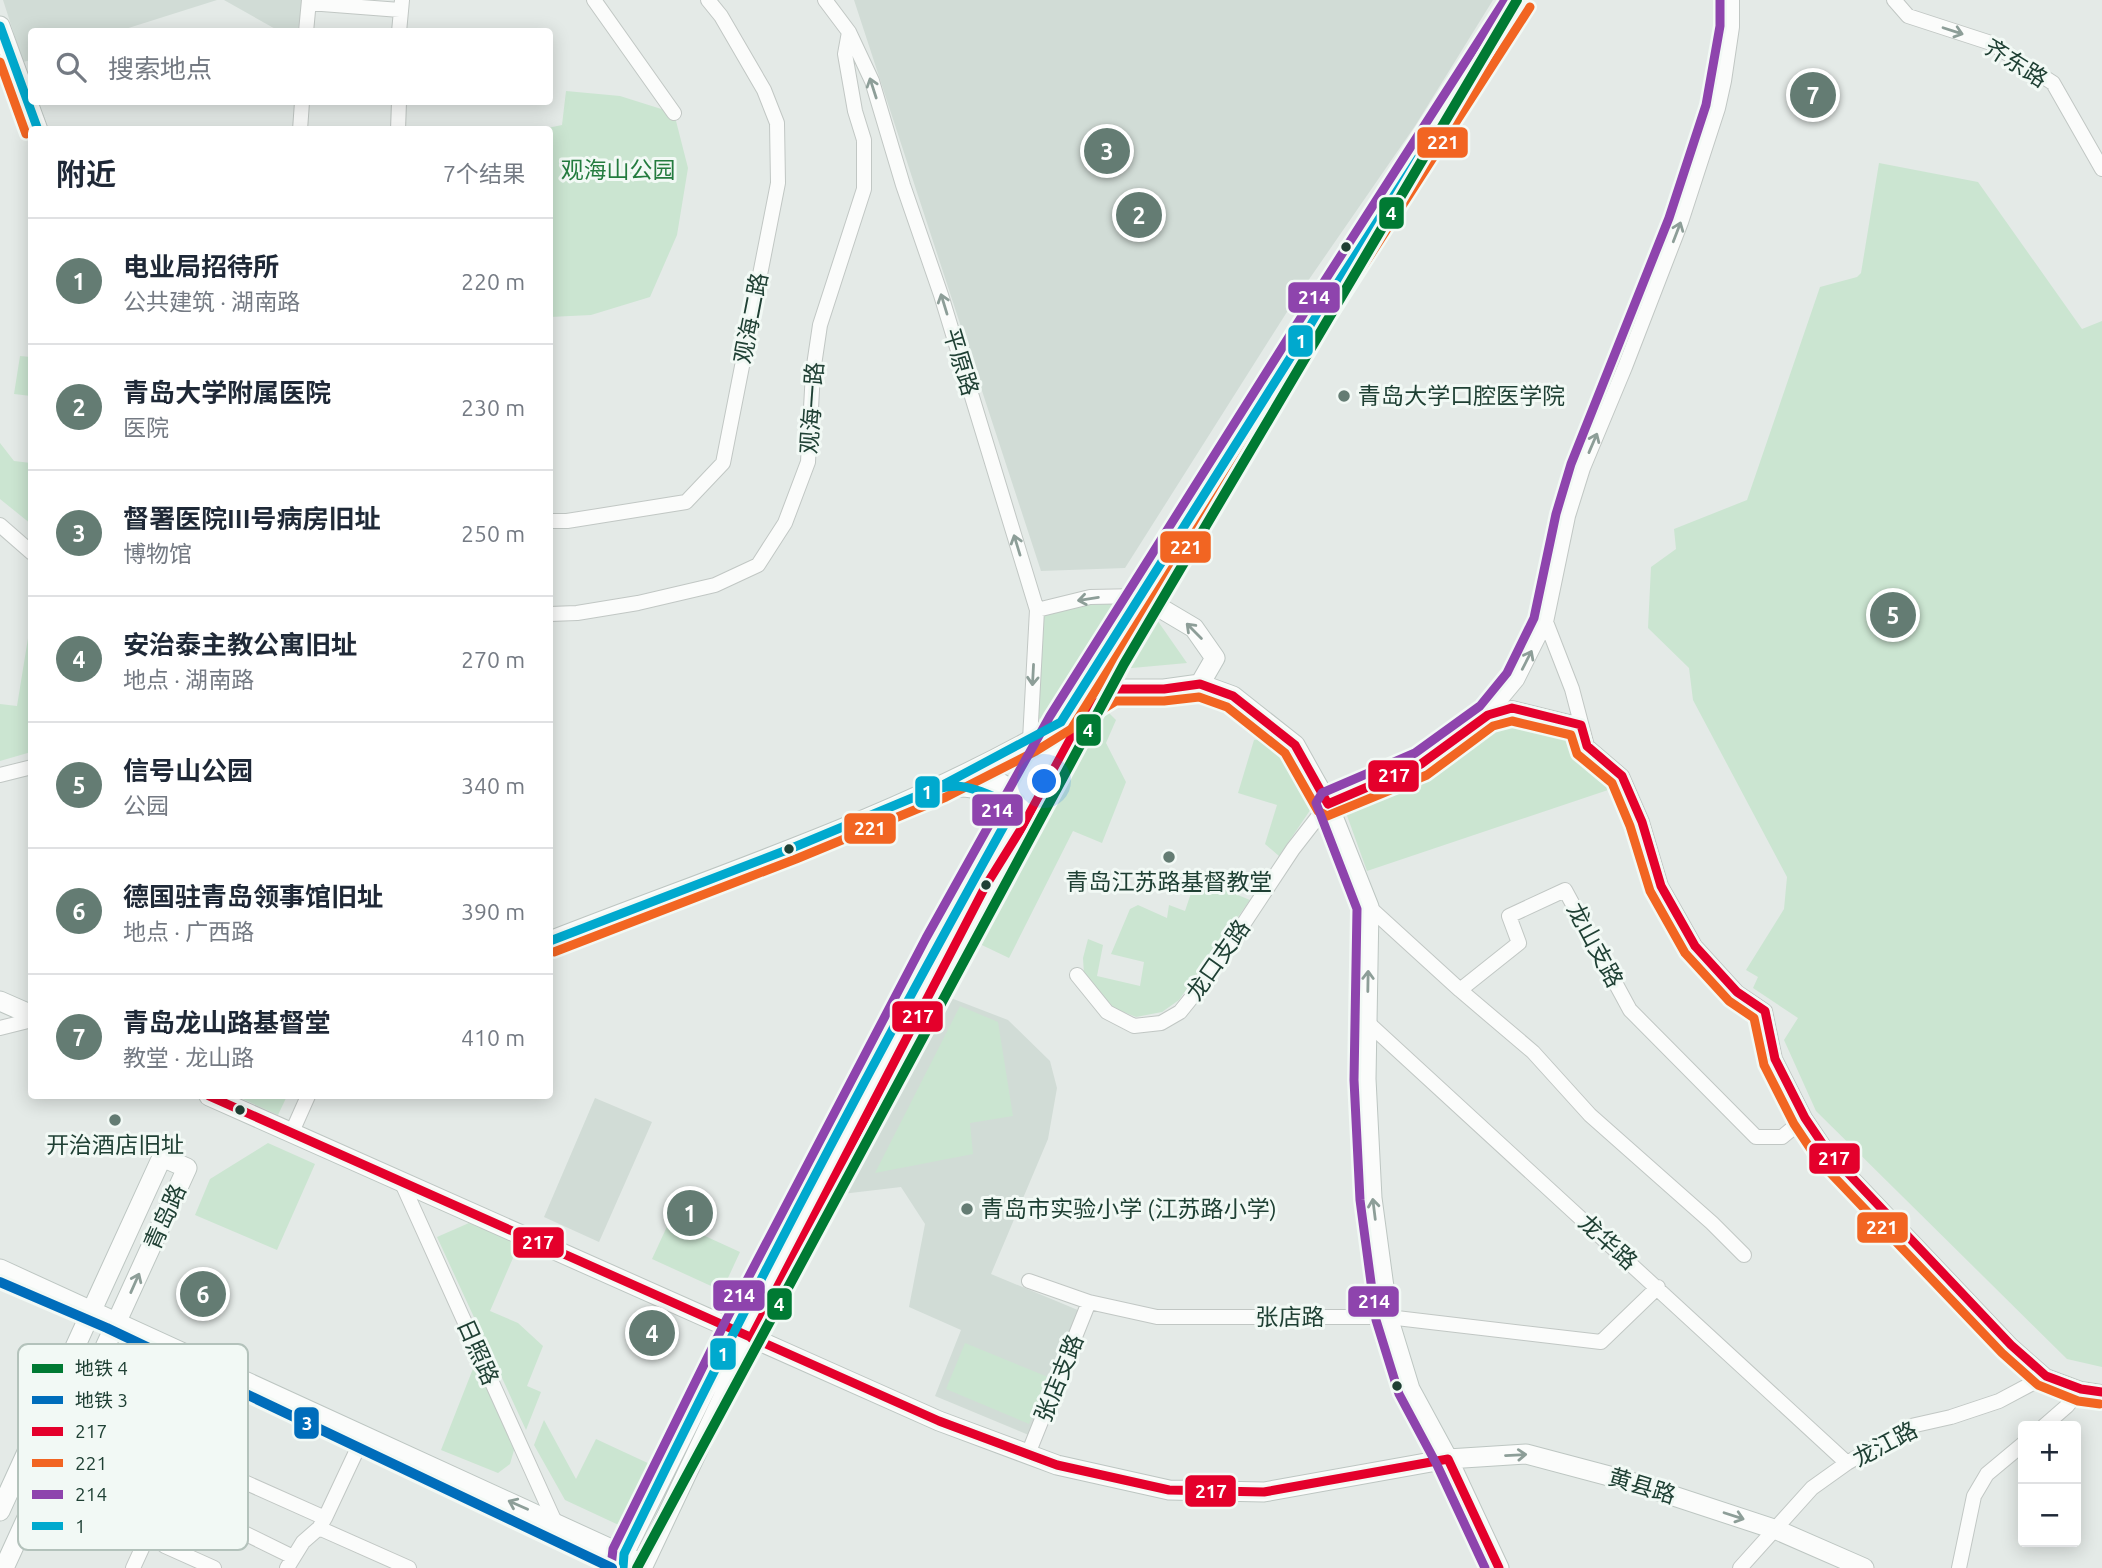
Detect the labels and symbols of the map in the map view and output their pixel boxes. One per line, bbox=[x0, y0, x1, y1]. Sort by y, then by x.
one-way arrow bbox=[1942, 25, 1964, 38]
street label: 齐东路 bbox=[1980, 34, 2052, 91]
pin: 7 bbox=[1790, 69, 1836, 121]
one-way arrow bbox=[866, 77, 878, 99]
pin: 3 bbox=[1084, 125, 1130, 177]
line badge: 221 bbox=[1416, 126, 1469, 159]
text: 221 bbox=[1427, 131, 1459, 153]
park label: 观海山公园 bbox=[561, 157, 676, 182]
pin: 2 bbox=[1116, 189, 1162, 241]
line badge: 4 bbox=[1378, 196, 1405, 230]
text: 4 bbox=[1386, 202, 1397, 224]
one-way arrow bbox=[1672, 221, 1685, 243]
unlabelled marker bbox=[1339, 240, 1353, 254]
street label: 观海二路 bbox=[729, 270, 772, 365]
line badge: 214 bbox=[1287, 281, 1341, 314]
text: 214 bbox=[1298, 286, 1330, 308]
one-way arrow bbox=[936, 293, 949, 315]
line badge: 1 bbox=[1287, 324, 1314, 358]
street label: 平原路 bbox=[939, 325, 984, 399]
text: 1 bbox=[1296, 330, 1306, 352]
street label: 观海一路 bbox=[796, 361, 827, 455]
place label: 青岛大学口腔医学院 bbox=[1358, 383, 1565, 408]
marker: 青岛大学口腔医学院 bbox=[1336, 388, 1352, 404]
one-way arrow bbox=[1587, 433, 1600, 455]
line badge: 221 bbox=[1159, 530, 1212, 564]
one-way arrow bbox=[1010, 534, 1023, 556]
text: 221 bbox=[1170, 536, 1202, 558]
pin: 5 bbox=[1870, 589, 1916, 641]
one-way arrow bbox=[1077, 593, 1100, 606]
one-way arrow bbox=[1185, 623, 1202, 640]
one-way arrow bbox=[1521, 650, 1535, 671]
one-way arrow bbox=[1027, 664, 1040, 687]
line badge: 4 bbox=[1075, 713, 1102, 747]
text: 4 bbox=[1083, 719, 1094, 741]
line badge: 217 bbox=[1367, 759, 1420, 793]
your location bbox=[1027, 764, 1061, 798]
text: 217 bbox=[1378, 764, 1410, 786]
line badge: 1 bbox=[914, 775, 941, 809]
text: 1 bbox=[922, 781, 932, 803]
line badge: 214 bbox=[971, 793, 1024, 827]
text: 214 bbox=[981, 799, 1013, 821]
line badge: 221 bbox=[843, 812, 897, 845]
text: 221 bbox=[854, 817, 886, 839]
unlabelled marker bbox=[782, 842, 796, 856]
marker: 青岛江苏路基督教堂 bbox=[1161, 849, 1177, 865]
place label: 青岛江苏路基督教堂 bbox=[1066, 869, 1273, 894]
unlabelled marker bbox=[979, 878, 993, 892]
street label: 龙山支路 bbox=[1563, 898, 1628, 991]
street label: 龙口支路 bbox=[1181, 915, 1254, 1005]
one-way arrow bbox=[1361, 970, 1375, 993]
line badge: 217 bbox=[891, 1000, 944, 1033]
text: 217 bbox=[902, 1005, 934, 1027]
unlabelled marker bbox=[233, 1103, 247, 1117]
marker: 开治酒店旧址 bbox=[107, 1112, 123, 1128]
place label: 开治酒店旧址 bbox=[46, 1132, 184, 1157]
line badge: 217 bbox=[1808, 1142, 1861, 1175]
text: 217 bbox=[1818, 1147, 1850, 1169]
street label: 青岛路 bbox=[139, 1180, 190, 1253]
pin: 1 bbox=[667, 1187, 713, 1239]
place label: 青岛市实验小学 (江苏路小学) bbox=[981, 1196, 1277, 1222]
one-way arrow bbox=[1367, 1198, 1380, 1220]
marker: 青岛市实验小学 (江苏路小学) bbox=[959, 1201, 975, 1217]
street label: 龙华路 bbox=[1574, 1209, 1642, 1274]
line badge: 221 bbox=[1856, 1211, 1909, 1244]
text: 221 bbox=[1866, 1216, 1898, 1238]
line badge: 217 bbox=[512, 1226, 565, 1259]
text: 217 bbox=[522, 1231, 554, 1253]
pin: 6 bbox=[180, 1268, 226, 1320]
one-way arrow bbox=[129, 1273, 142, 1295]
line badge: 214 bbox=[712, 1279, 766, 1312]
text: 214 bbox=[723, 1284, 755, 1306]
line badge: 214 bbox=[1347, 1285, 1400, 1318]
line badge: 4 bbox=[766, 1287, 793, 1321]
text: 214 bbox=[1358, 1290, 1390, 1312]
text: 4 bbox=[774, 1293, 785, 1315]
street label: 张店路 bbox=[1256, 1304, 1325, 1329]
pin: 4 bbox=[629, 1307, 675, 1359]
street label: 日照路 bbox=[453, 1315, 504, 1388]
street label: 张店支路 bbox=[1030, 1330, 1087, 1425]
line badge: 1 bbox=[709, 1337, 737, 1371]
text: 1 bbox=[718, 1343, 728, 1365]
legend bbox=[18, 1344, 248, 1550]
text: 地铁 4 bbox=[75, 1357, 128, 1379]
unlabelled marker bbox=[1390, 1379, 1404, 1393]
text: 地铁 3 bbox=[75, 1389, 128, 1411]
line badge: 3 bbox=[293, 1406, 320, 1440]
text: 3 bbox=[302, 1412, 312, 1434]
street label: 龙江路 bbox=[1848, 1416, 1921, 1471]
text: 217 bbox=[75, 1420, 107, 1442]
one-way arrow bbox=[1504, 1448, 1527, 1461]
text: 221 bbox=[75, 1452, 107, 1474]
street label: 黄县路 bbox=[1605, 1463, 1679, 1508]
line badge: 217 bbox=[1184, 1474, 1237, 1508]
text: 217 bbox=[1195, 1480, 1227, 1502]
text: 214 bbox=[75, 1483, 107, 1505]
one-way arrow bbox=[507, 1498, 529, 1511]
one-way arrow bbox=[1722, 1511, 1744, 1523]
text: 1 bbox=[75, 1515, 86, 1537]

